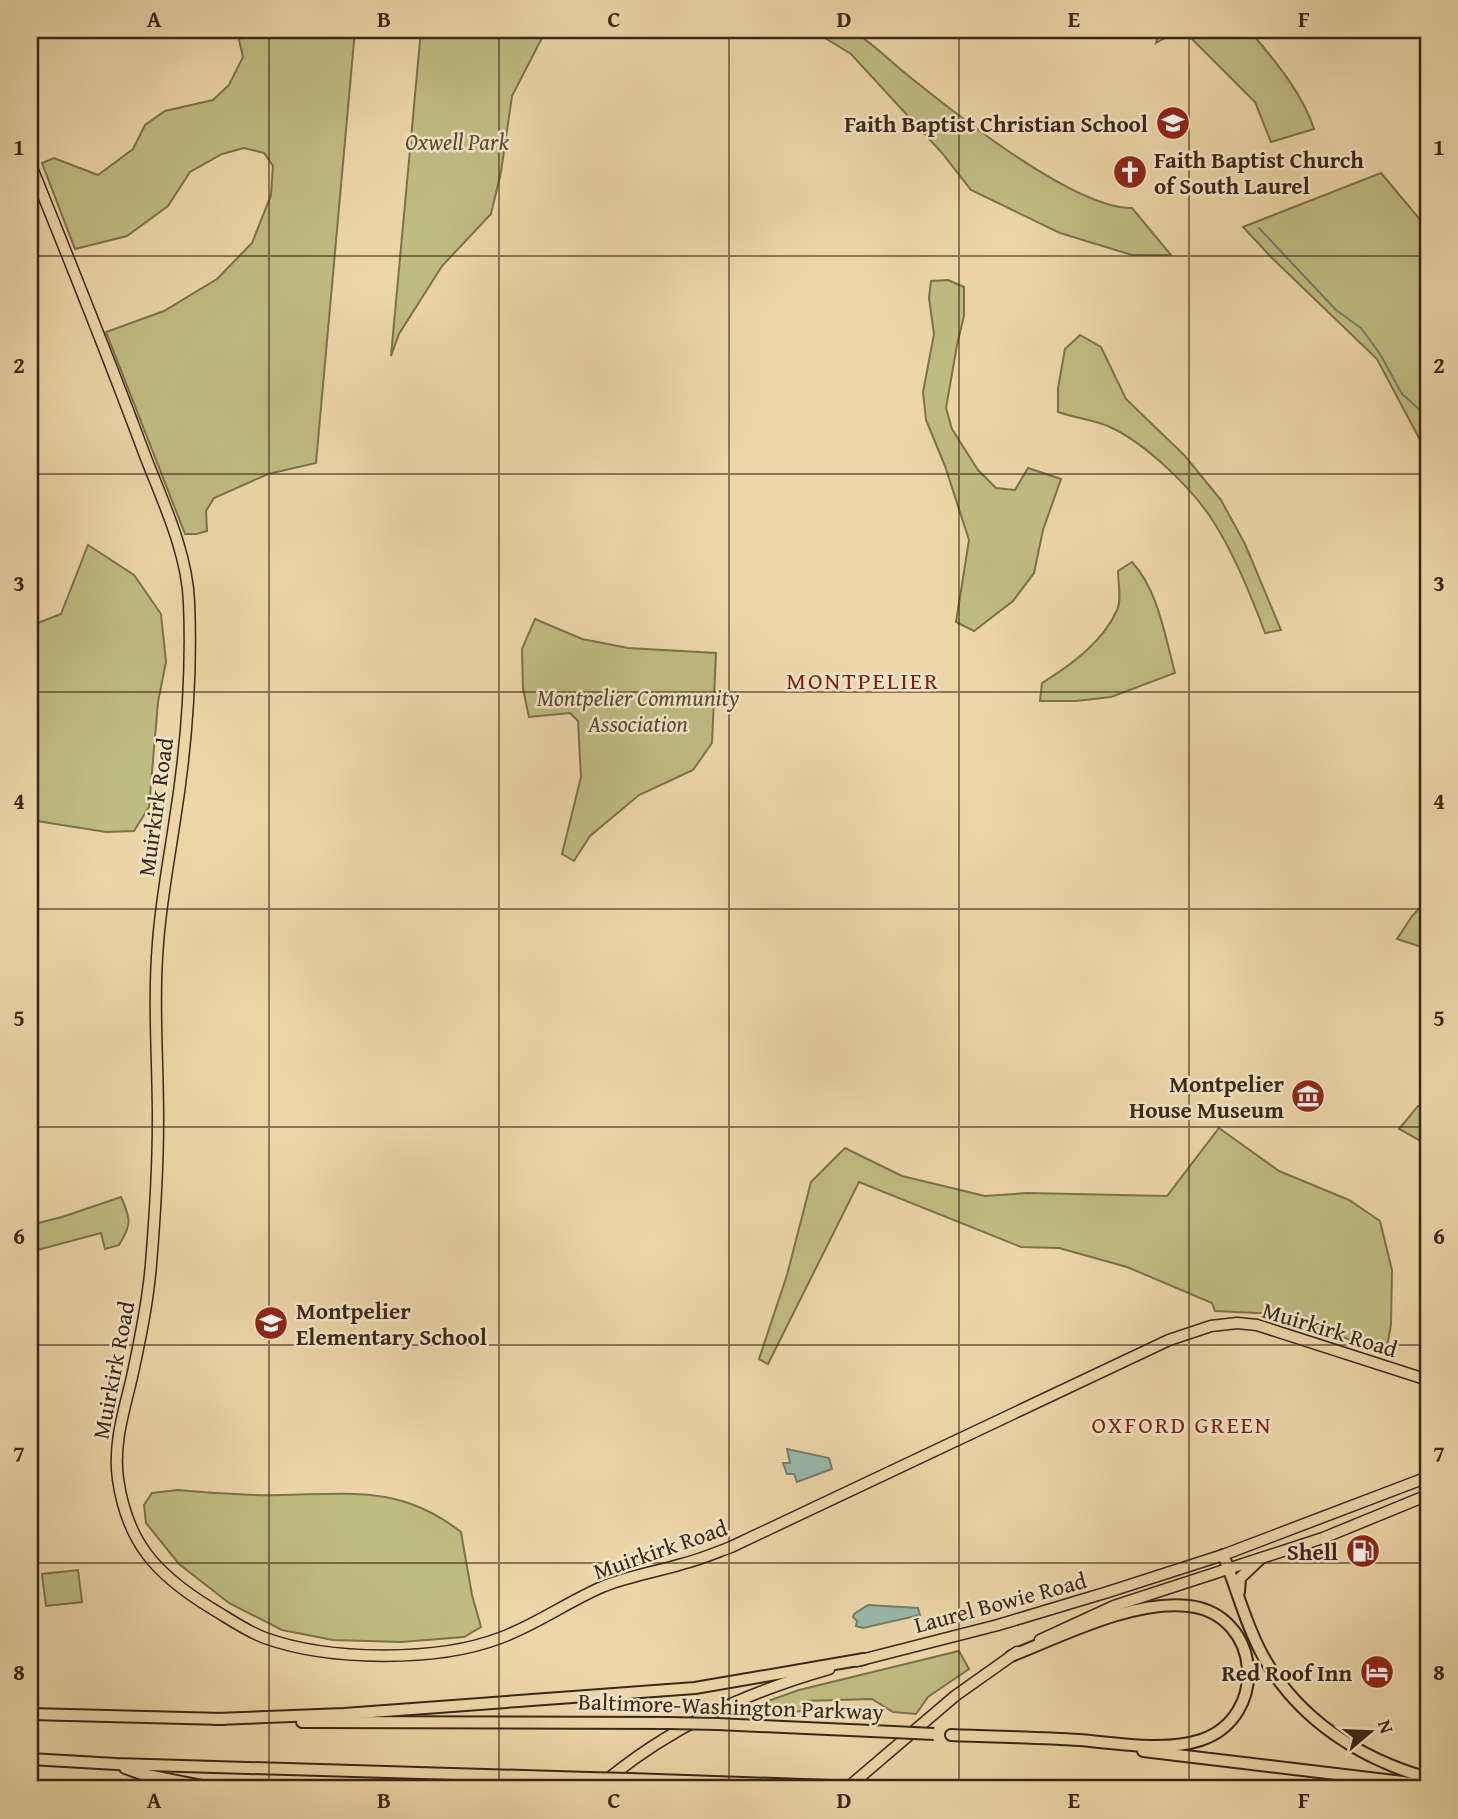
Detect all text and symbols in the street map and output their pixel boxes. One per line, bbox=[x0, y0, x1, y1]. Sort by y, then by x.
text: A bbox=[147, 2, 162, 35]
text: B bbox=[377, 2, 391, 35]
text: C bbox=[607, 2, 621, 35]
text: D bbox=[837, 2, 852, 35]
text: E bbox=[1068, 2, 1080, 35]
text: F bbox=[1298, 2, 1310, 35]
school or university icon: Faith Baptist Christian School bbox=[1154, 104, 1192, 142]
place label: Faith Baptist Christian School bbox=[844, 107, 1148, 140]
park label: Oxwell Park bbox=[405, 125, 509, 158]
text: 1 bbox=[13, 130, 25, 163]
text: 1 bbox=[1433, 130, 1445, 163]
place label: Faith Baptist Church of South Laurel bbox=[1154, 143, 1364, 202]
church icon: Faith Baptist Church of South Laurel bbox=[1111, 153, 1149, 191]
text: 2 bbox=[13, 348, 25, 381]
text: 2 bbox=[1433, 348, 1445, 381]
text: 3 bbox=[13, 566, 25, 599]
text: 3 bbox=[1433, 566, 1445, 599]
district label: MONTPELIER bbox=[786, 663, 940, 698]
park label: Montpelier Community Association bbox=[537, 681, 740, 740]
street label: Muirkirk Road bbox=[129, 735, 181, 878]
text: 4 bbox=[13, 784, 25, 817]
text: 4 bbox=[1433, 784, 1445, 817]
text: 5 bbox=[13, 1001, 25, 1034]
text: 5 bbox=[1433, 1001, 1445, 1034]
place label: Montpelier House Museum bbox=[1129, 1067, 1284, 1126]
museum icon: Montpelier House Museum bbox=[1289, 1077, 1327, 1115]
text: 6 bbox=[13, 1219, 25, 1252]
text: 6 bbox=[1433, 1219, 1445, 1252]
street label: Muirkirk Road bbox=[1258, 1293, 1402, 1365]
place label: Montpelier Elementary School bbox=[296, 1294, 487, 1353]
street label: Muirkirk Road bbox=[83, 1298, 143, 1442]
school or university icon: Montpelier Elementary School bbox=[252, 1304, 290, 1342]
district label: OXFORD GREEN bbox=[1092, 1407, 1272, 1442]
text: 7 bbox=[13, 1437, 25, 1470]
text: 7 bbox=[1433, 1437, 1445, 1470]
street label: Muirkirk Road bbox=[589, 1510, 732, 1587]
fuel station icon: Shell bbox=[1344, 1532, 1382, 1570]
place label: Shell bbox=[1287, 1535, 1338, 1568]
street label: Laurel Bowie Road bbox=[910, 1563, 1091, 1641]
hotel icon: Red Roof Inn bbox=[1358, 1653, 1396, 1691]
text: 8 bbox=[13, 1655, 25, 1688]
text: 8 bbox=[1433, 1655, 1445, 1688]
place label: Red Roof Inn bbox=[1221, 1656, 1352, 1689]
street label: Baltimore-Washington Parkway bbox=[577, 1684, 885, 1728]
north arrow bbox=[1336, 1696, 1406, 1766]
text: N bbox=[1371, 1716, 1401, 1737]
text: A bbox=[147, 1783, 162, 1816]
text: B bbox=[377, 1783, 391, 1816]
text: C bbox=[607, 1783, 621, 1816]
text: D bbox=[837, 1783, 852, 1816]
text: E bbox=[1068, 1783, 1080, 1816]
text: F bbox=[1298, 1783, 1310, 1816]

